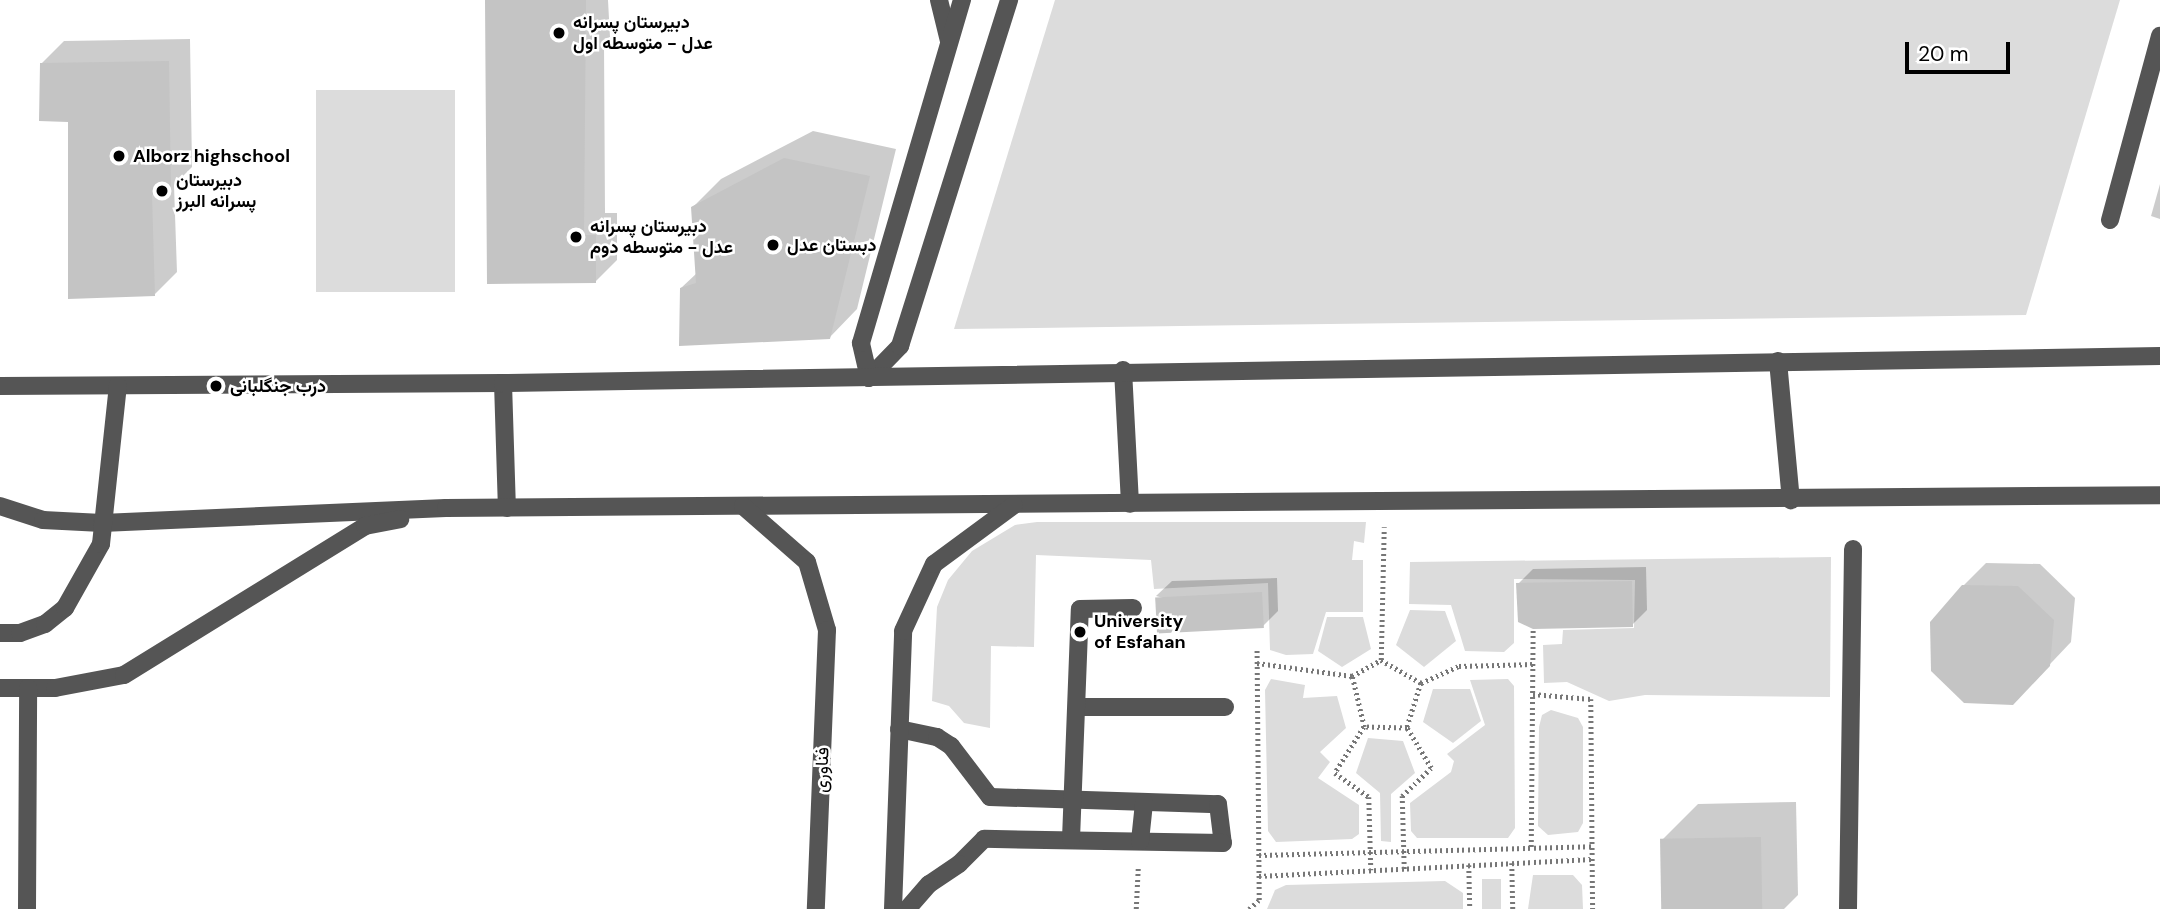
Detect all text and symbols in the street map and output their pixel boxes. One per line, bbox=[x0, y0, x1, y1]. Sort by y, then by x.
place label: دبیرستان پسرانه عدل - متوسطه اول bbox=[573, 12, 713, 54]
marker: دبیرستان پسرانه عدل - متوسطه اول bbox=[551, 25, 567, 41]
scale bar bbox=[1908, 28, 2013, 72]
text: 20 m bbox=[1918, 40, 1969, 68]
place label: Alborz highschool bbox=[133, 145, 290, 167]
marker: Alborz highschool bbox=[111, 148, 127, 164]
place label: دبیرستان پسرانه البرز bbox=[176, 170, 256, 212]
marker: دبیرستان پسرانه البرز bbox=[154, 183, 170, 199]
place label: دبیرستان پسرانه عدل - متوسطه دوم bbox=[590, 216, 733, 258]
marker: دبیرستان پسرانه عدل - متوسطه دوم bbox=[568, 229, 584, 245]
place label: دبستان عدل bbox=[787, 234, 877, 256]
marker: دبستان عدل bbox=[765, 237, 781, 253]
place label: درب جنگلبانی bbox=[230, 375, 326, 397]
marker: درب جنگلبانی bbox=[208, 378, 224, 394]
place label: University of Esfahan bbox=[1094, 611, 1186, 654]
marker: University of Esfahan bbox=[1072, 624, 1088, 640]
street label: فناوری bbox=[810, 747, 834, 793]

